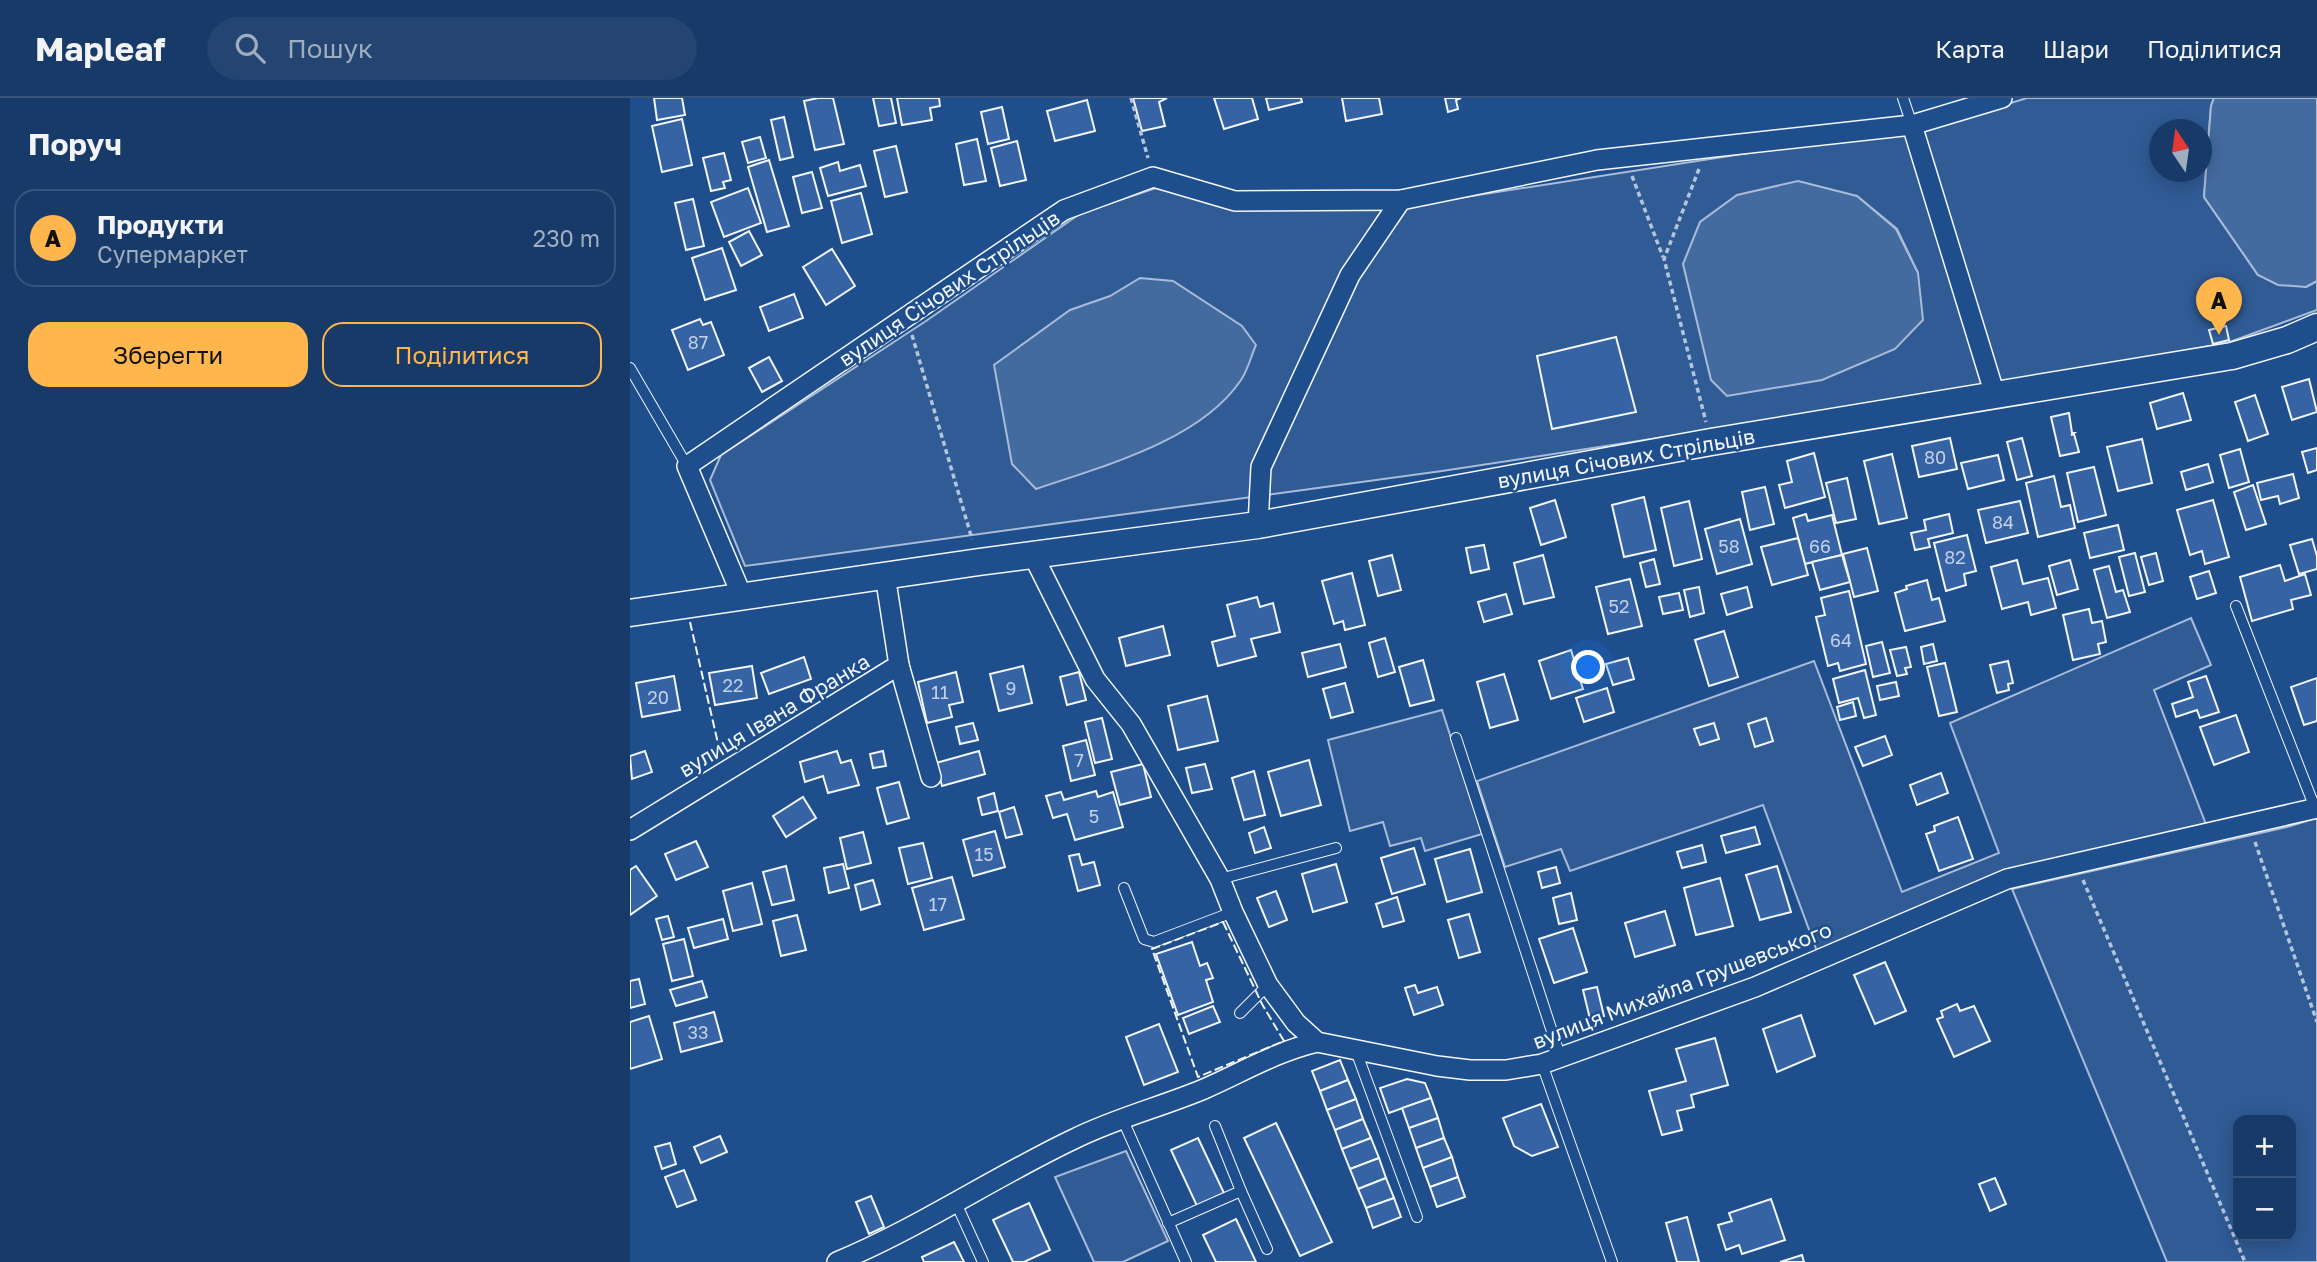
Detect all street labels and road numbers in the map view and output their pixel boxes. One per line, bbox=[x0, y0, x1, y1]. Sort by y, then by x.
street label: вулиця Січових Стрільців bbox=[834, 204, 1064, 372]
street label: вулиця Січових Стрільців bbox=[1495, 423, 1757, 493]
street label: вулиця Івана Франка bbox=[674, 648, 874, 782]
street label: вулиця Михайла Грушевського bbox=[1529, 916, 1835, 1054]

